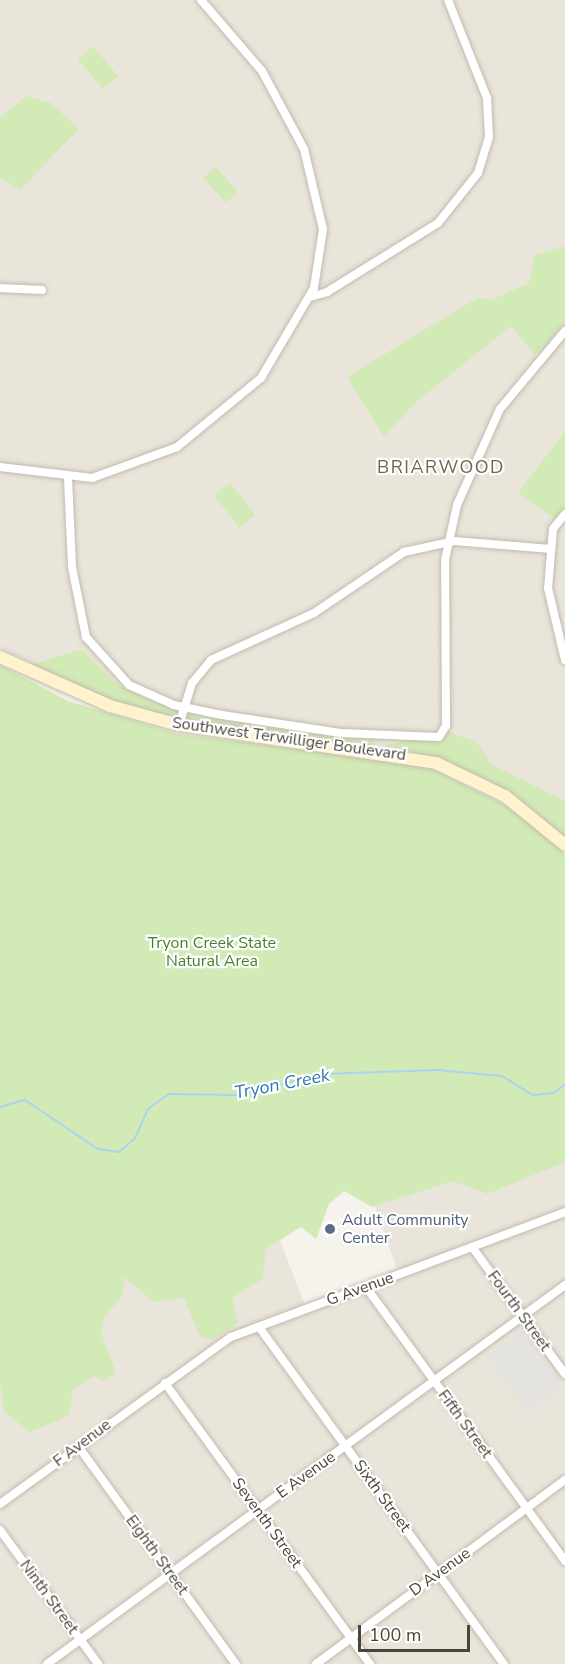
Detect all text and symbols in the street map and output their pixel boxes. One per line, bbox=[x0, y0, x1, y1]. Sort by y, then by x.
district label: BRIARWOOD bbox=[377, 456, 505, 478]
street label: Southwest Terwilliger Boulevard bbox=[171, 713, 407, 765]
park label: Tryon Creek State Natural Area bbox=[148, 933, 276, 971]
water label: Tryon Creek bbox=[232, 1064, 332, 1104]
place label: Adult Community Center bbox=[342, 1210, 468, 1248]
marker: Adult Community Center bbox=[323, 1222, 337, 1236]
street label: Fourth Street bbox=[483, 1267, 555, 1355]
street label: G Avenue bbox=[324, 1268, 396, 1310]
street label: Fifth Street bbox=[434, 1386, 496, 1462]
street label: F Avenue bbox=[49, 1415, 115, 1471]
street label: E Avenue bbox=[273, 1447, 339, 1503]
street label: Sixth Street bbox=[349, 1456, 415, 1536]
street label: Seventh Street bbox=[228, 1474, 306, 1572]
street label: Eighth Street bbox=[122, 1511, 192, 1599]
street label: D Avenue bbox=[406, 1544, 474, 1600]
street label: Ninth Street bbox=[16, 1556, 82, 1638]
scale bar bbox=[361, 1613, 474, 1651]
text: 100 m bbox=[369, 1623, 421, 1647]

